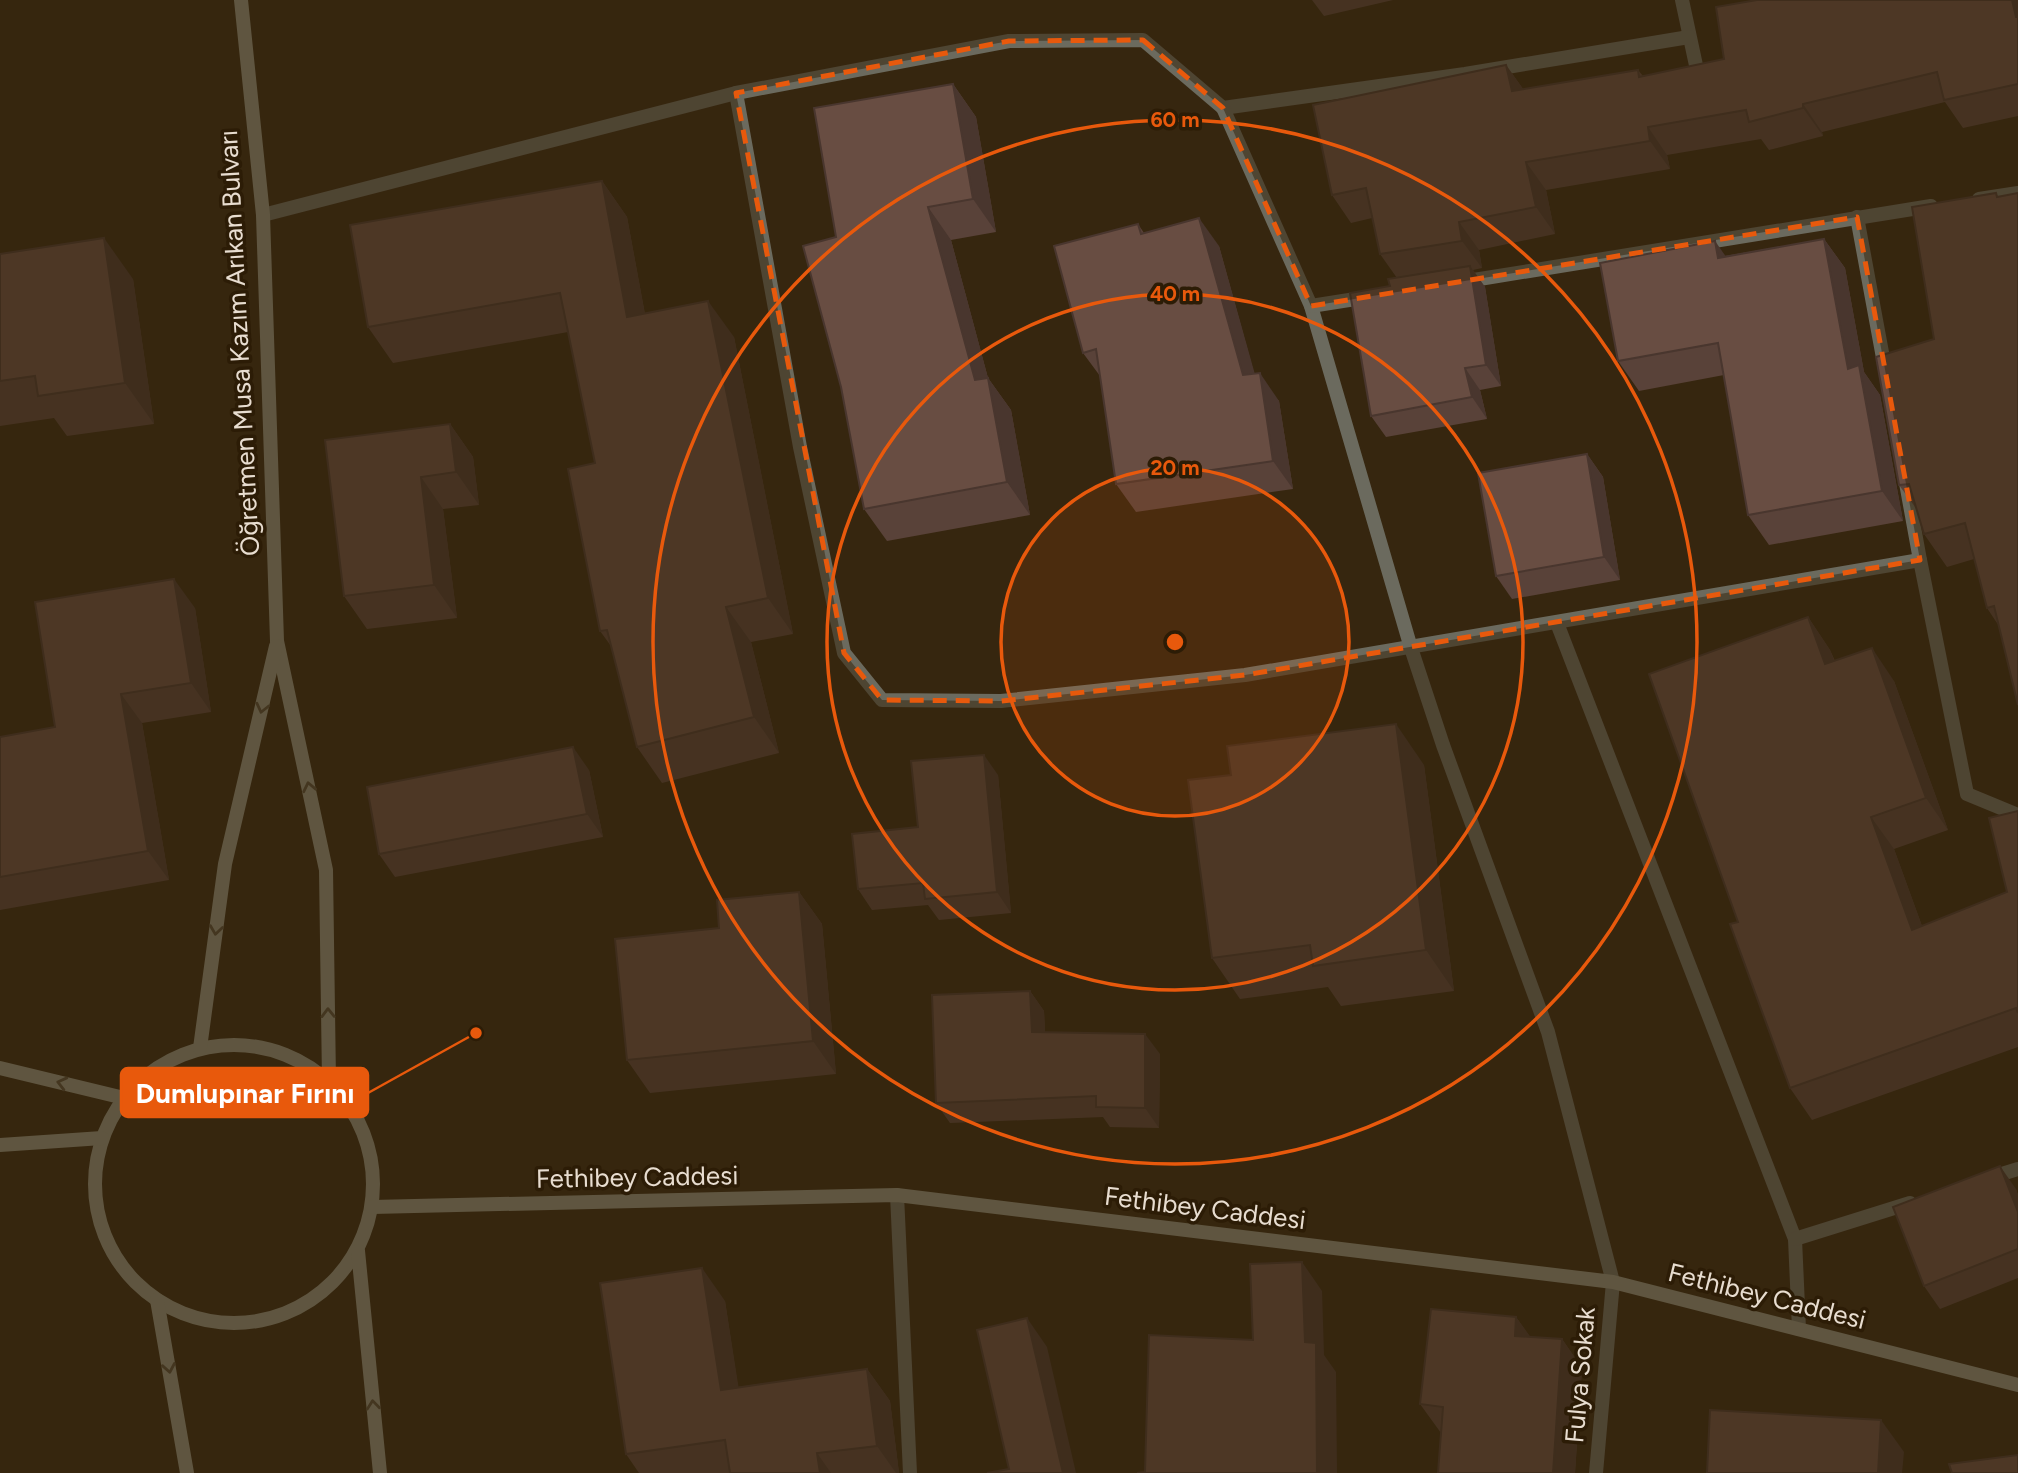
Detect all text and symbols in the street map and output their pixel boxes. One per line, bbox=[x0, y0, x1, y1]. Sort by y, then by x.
text: 60 m bbox=[1150, 107, 1200, 132]
street label: Öğretmen Musa Kazım Arıkan Bulvarı bbox=[212, 129, 266, 557]
text: 40 m bbox=[1150, 281, 1200, 306]
text: 20 m bbox=[1150, 455, 1200, 480]
centre of rings bbox=[1163, 630, 1187, 654]
one-way arrow bbox=[255, 702, 270, 714]
one-way arrow bbox=[302, 781, 317, 793]
one-way arrow bbox=[209, 925, 224, 936]
one-way arrow bbox=[321, 1007, 336, 1018]
callout: Dumlupınar Fırını bbox=[121, 1068, 368, 1117]
text: Dumlupınar Fırını bbox=[135, 1076, 355, 1110]
one-way arrow bbox=[56, 1077, 68, 1091]
street label: Fethibey Caddesi bbox=[535, 1159, 739, 1195]
street label: Fethibey Caddesi bbox=[1103, 1180, 1307, 1236]
street label: Fethibey Caddesi bbox=[1665, 1256, 1869, 1336]
street label: Fulya Sokak bbox=[1558, 1305, 1602, 1444]
one-way arrow bbox=[161, 1362, 176, 1374]
one-way arrow bbox=[366, 1399, 381, 1410]

